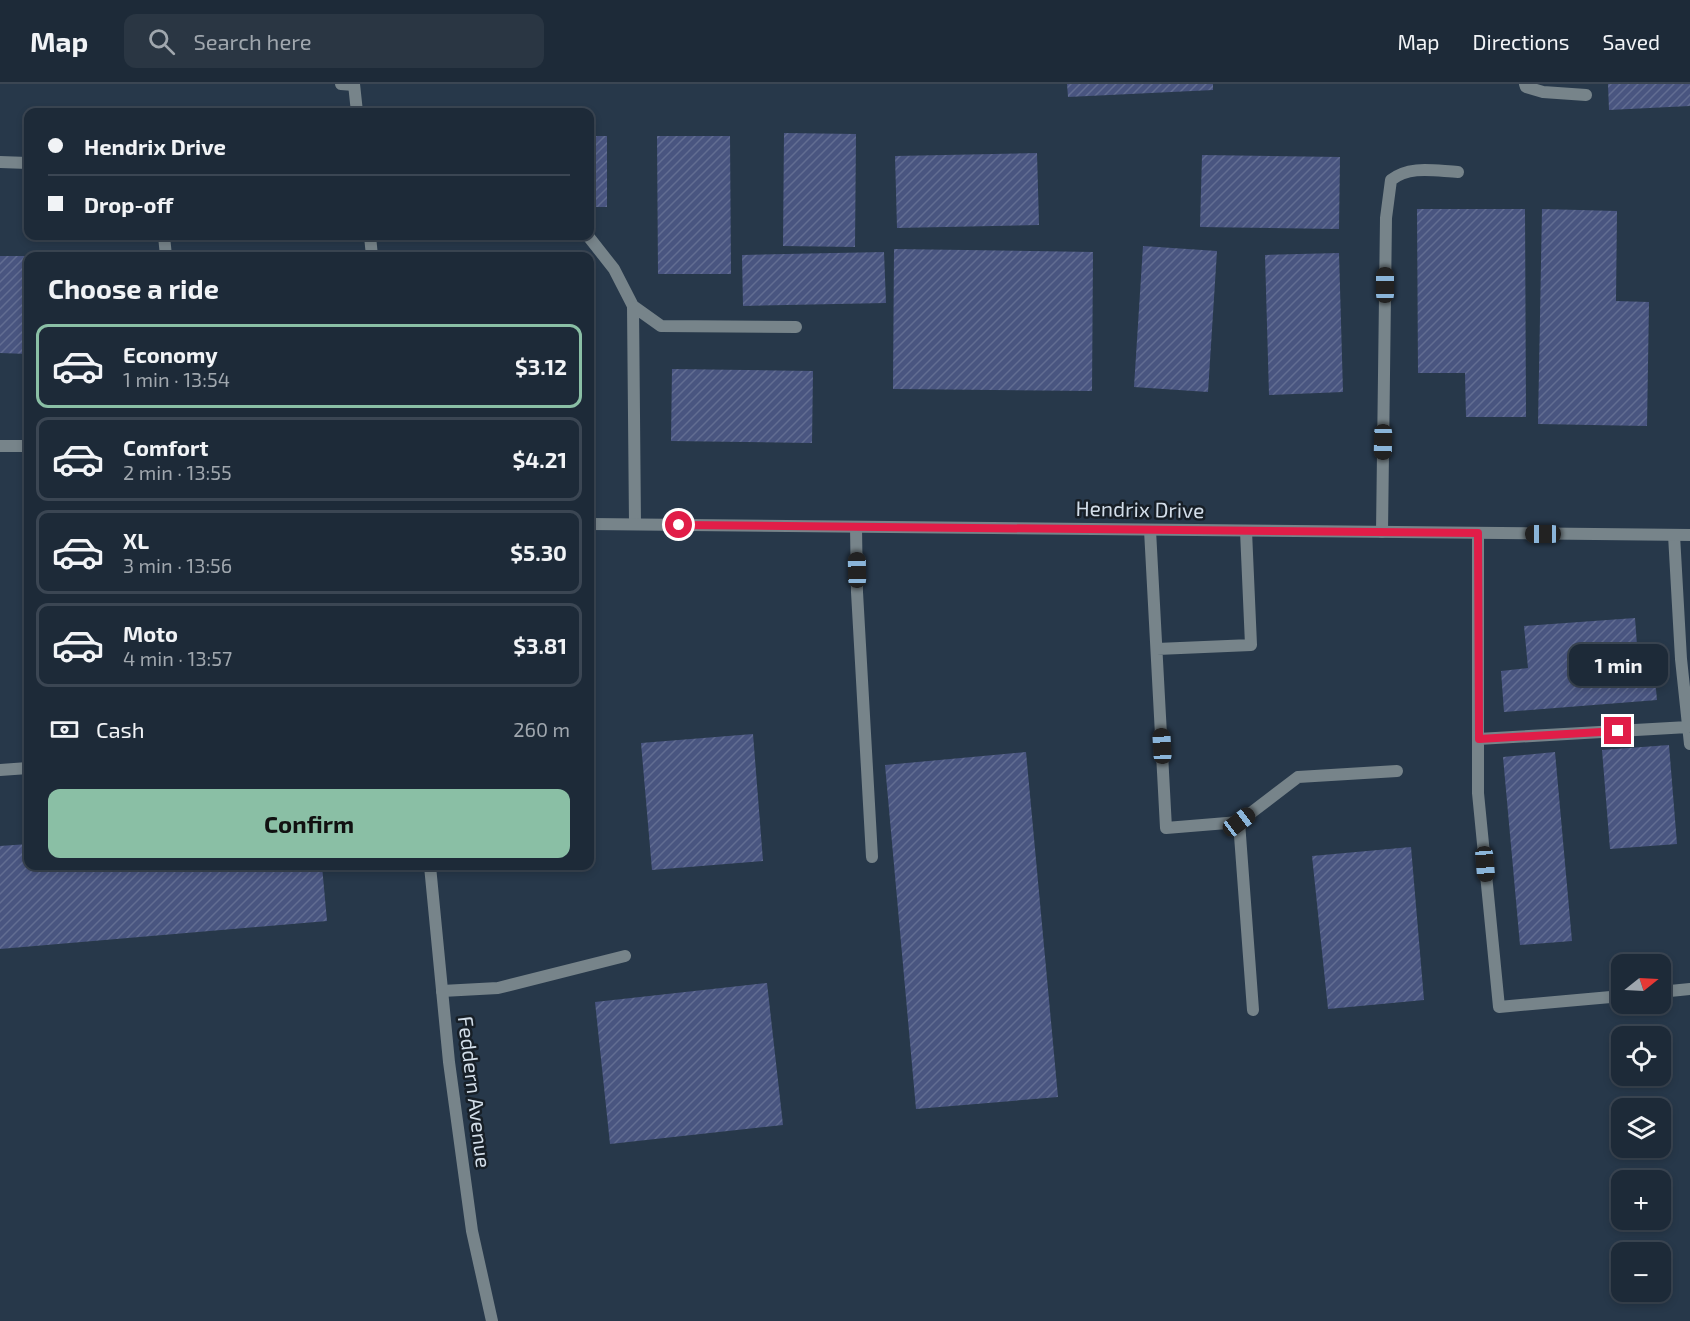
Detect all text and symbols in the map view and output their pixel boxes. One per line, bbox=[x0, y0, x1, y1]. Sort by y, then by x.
search box bbox=[124, 14, 544, 68]
text: Map bbox=[30, 24, 88, 58]
icon: search bbox=[145, 25, 178, 58]
text: Search here bbox=[193, 28, 312, 54]
text: Map bbox=[1397, 29, 1440, 54]
text: Directions bbox=[1473, 29, 1569, 54]
text: Saved bbox=[1602, 29, 1660, 54]
text: Hendrix Drive bbox=[84, 133, 226, 159]
text: Drop-off bbox=[84, 191, 173, 217]
car bbox=[1376, 267, 1394, 303]
text: Choose a ride bbox=[48, 272, 219, 304]
icon: car bbox=[51, 339, 105, 393]
text: Economy bbox=[123, 341, 218, 367]
text: $3.12 bbox=[515, 353, 567, 379]
text: 1 min · 13:54 bbox=[123, 367, 230, 391]
car bbox=[1374, 424, 1392, 460]
icon: car bbox=[51, 432, 105, 486]
text: Comfort bbox=[123, 434, 208, 460]
text: $4.21 bbox=[513, 446, 567, 472]
text: 2 min · 13:55 bbox=[123, 460, 232, 484]
street label: Hendrix Drive bbox=[1075, 495, 1205, 522]
route start bbox=[665, 511, 692, 538]
icon: car bbox=[51, 525, 105, 579]
car bbox=[1525, 525, 1561, 543]
text: XL bbox=[123, 527, 149, 553]
text: $5.30 bbox=[510, 539, 567, 565]
car bbox=[848, 552, 866, 588]
text: 3 min · 13:56 bbox=[123, 553, 232, 577]
icon: car bbox=[51, 618, 105, 672]
text: Moto bbox=[123, 620, 178, 646]
text: $3.81 bbox=[513, 632, 567, 658]
callout: 1 min bbox=[1568, 644, 1668, 686]
text: 4 min · 13:57 bbox=[123, 646, 232, 670]
text: 1 min bbox=[1594, 653, 1643, 677]
icon: cash bbox=[48, 713, 81, 746]
text: Cash bbox=[96, 716, 145, 742]
text: 260 m bbox=[513, 717, 570, 741]
route end bbox=[1604, 717, 1631, 744]
car bbox=[1152, 728, 1172, 764]
button: Confirm bbox=[48, 789, 570, 858]
car bbox=[1219, 804, 1259, 840]
car bbox=[1474, 845, 1496, 883]
north arrow bbox=[1611, 954, 1671, 1014]
map controls bbox=[1611, 954, 1671, 1302]
street label: Feddern Avenue bbox=[454, 1014, 497, 1169]
button: locate bbox=[1611, 1026, 1671, 1086]
button: layers bbox=[1611, 1098, 1671, 1158]
button: + bbox=[1611, 1170, 1671, 1230]
button: − bbox=[1611, 1242, 1671, 1302]

